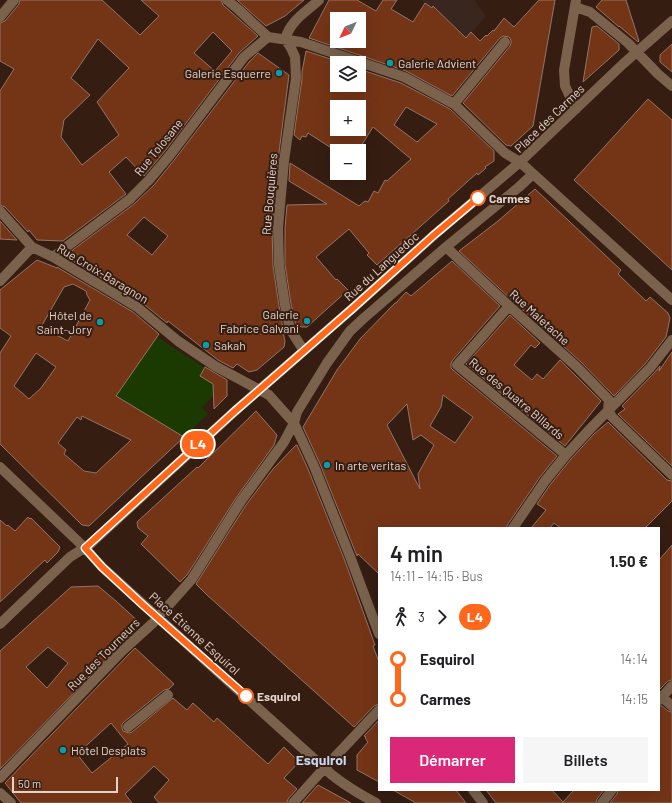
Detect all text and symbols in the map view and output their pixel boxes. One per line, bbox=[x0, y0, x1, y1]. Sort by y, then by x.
north arrow bbox=[330, 12, 366, 48]
map controls bbox=[330, 12, 366, 180]
button: layers bbox=[330, 56, 366, 92]
place label: Galerie Advient bbox=[398, 56, 476, 70]
marker: Galerie Advient bbox=[385, 58, 395, 68]
place label: Galerie Esquerre bbox=[185, 66, 271, 80]
marker: Galerie Esquerre bbox=[274, 68, 284, 78]
street label: Place des Carmes bbox=[511, 81, 587, 155]
button: + bbox=[330, 100, 366, 136]
street label: Rue Tolosane bbox=[131, 116, 185, 178]
button: − bbox=[330, 144, 366, 180]
street label: Rue Bouquières bbox=[258, 152, 280, 235]
marker: Carmes bbox=[470, 190, 486, 206]
place label: Carmes bbox=[489, 191, 530, 205]
street label: Rue du Languedoc bbox=[341, 229, 421, 303]
street label: Rue Croix-Baragnon bbox=[55, 240, 151, 306]
street label: Rue Maletache bbox=[507, 286, 573, 348]
place label: Galerie Fabrice Galvani bbox=[220, 307, 299, 335]
place label: Hôtel de Saint-Jory bbox=[37, 308, 92, 336]
marker: Galerie Fabrice Galvani bbox=[302, 316, 312, 326]
marker: Hôtel de Saint-Jory bbox=[95, 317, 105, 327]
place label: Sakah bbox=[214, 338, 246, 352]
marker: Sakah bbox=[201, 340, 211, 350]
street label: Rue des Quatre Billards bbox=[467, 354, 567, 442]
line badge: L4 bbox=[180, 431, 216, 457]
text: L4 bbox=[190, 435, 206, 452]
place label: In arte veritas bbox=[335, 458, 406, 472]
marker: In arte veritas bbox=[322, 460, 332, 470]
text: 4 min bbox=[390, 540, 443, 566]
text: 1.50 € bbox=[609, 552, 648, 570]
text: 14:11 – 14:15 · Bus bbox=[390, 568, 483, 584]
street label: Place Étienne Esquirol bbox=[147, 589, 243, 677]
icon: walk bbox=[390, 606, 412, 628]
icon: forward bbox=[431, 606, 453, 628]
text: L4 bbox=[467, 608, 483, 625]
text: 3 bbox=[418, 609, 425, 625]
street label: Rue des Tourneurs bbox=[64, 615, 142, 693]
text: Esquirol bbox=[420, 650, 474, 668]
text: 14:14 bbox=[620, 651, 648, 667]
marker: Esquirol bbox=[238, 688, 254, 704]
place label: Esquirol bbox=[257, 689, 301, 703]
text: Carmes bbox=[420, 690, 471, 708]
text: 14:15 bbox=[621, 691, 648, 707]
button: Démarrer bbox=[390, 737, 515, 783]
button: Billets bbox=[523, 737, 648, 783]
place label: Hôtel Desplats bbox=[71, 743, 146, 757]
marker: Hôtel Desplats bbox=[58, 745, 68, 755]
district label: Esquirol bbox=[296, 751, 346, 768]
scale bar bbox=[12, 775, 118, 794]
text: 50 m bbox=[18, 777, 41, 790]

